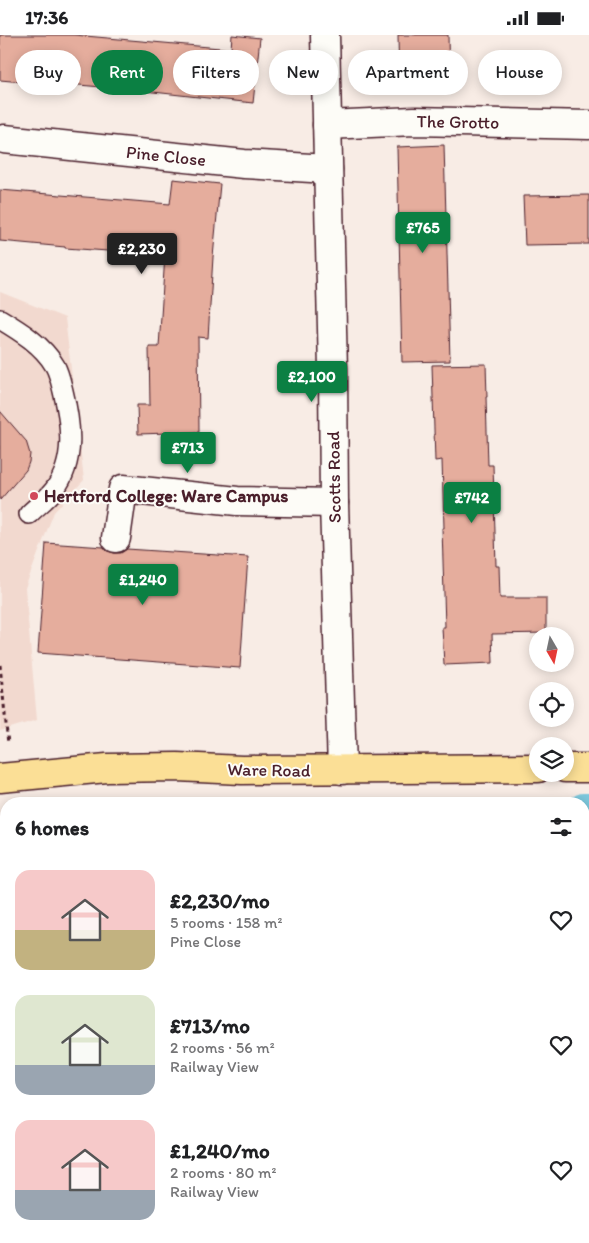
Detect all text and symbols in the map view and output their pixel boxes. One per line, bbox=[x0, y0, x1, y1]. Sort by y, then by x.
text: 17:36 bbox=[25, 6, 68, 29]
chip: Buy bbox=[15, 50, 81, 95]
chip: Rent bbox=[91, 50, 163, 95]
chip: Filters bbox=[173, 50, 259, 95]
chip: New bbox=[269, 50, 338, 95]
chip: Apartment bbox=[348, 50, 468, 95]
chip: House bbox=[478, 50, 562, 95]
street label: The Grotto bbox=[416, 110, 500, 134]
street label: Pine Close bbox=[125, 141, 207, 171]
pin: £765 bbox=[393, 211, 453, 254]
text: £765 bbox=[406, 218, 440, 237]
pin: £2,230 bbox=[101, 233, 183, 275]
text: £2,230 bbox=[118, 239, 166, 258]
pin: £2,100 bbox=[271, 361, 353, 403]
text: £2,100 bbox=[288, 367, 336, 386]
pin: £713 bbox=[158, 431, 218, 474]
street label: Scotts Road bbox=[322, 431, 346, 523]
text: £713 bbox=[172, 438, 204, 457]
pin: £742 bbox=[442, 481, 502, 524]
place label: Hertford College: Ware Campus bbox=[44, 485, 288, 507]
text: £742 bbox=[455, 488, 489, 507]
marker: Hertford College: Ware Campus bbox=[28, 490, 40, 502]
pin: £1,240 bbox=[102, 563, 184, 606]
text: £1,240 bbox=[119, 570, 167, 589]
north arrow bbox=[529, 627, 574, 673]
map controls bbox=[529, 627, 574, 782]
button: locate bbox=[529, 682, 574, 727]
button: layers bbox=[529, 737, 574, 782]
street label: Ware Road bbox=[227, 758, 311, 782]
icon: filters bbox=[547, 813, 575, 841]
text: 6 homes bbox=[15, 815, 89, 840]
text: £2,230/mo bbox=[170, 888, 270, 913]
icon: home bbox=[55, 890, 115, 950]
icon: heart bbox=[547, 906, 575, 934]
text: 5 rooms · 158 m² bbox=[170, 913, 282, 932]
text: Pine Close bbox=[170, 932, 241, 951]
text: £713/mo bbox=[170, 1013, 250, 1038]
icon: home bbox=[55, 1015, 115, 1075]
icon: heart bbox=[547, 1031, 575, 1059]
text: 2 rooms · 56 m² bbox=[170, 1038, 275, 1057]
text: Railway View bbox=[170, 1057, 259, 1076]
text: £1,240/mo bbox=[170, 1138, 270, 1163]
icon: home bbox=[55, 1140, 115, 1200]
icon: heart bbox=[547, 1156, 575, 1184]
text: 2 rooms · 80 m² bbox=[170, 1163, 276, 1182]
text: Railway View bbox=[170, 1182, 259, 1201]

